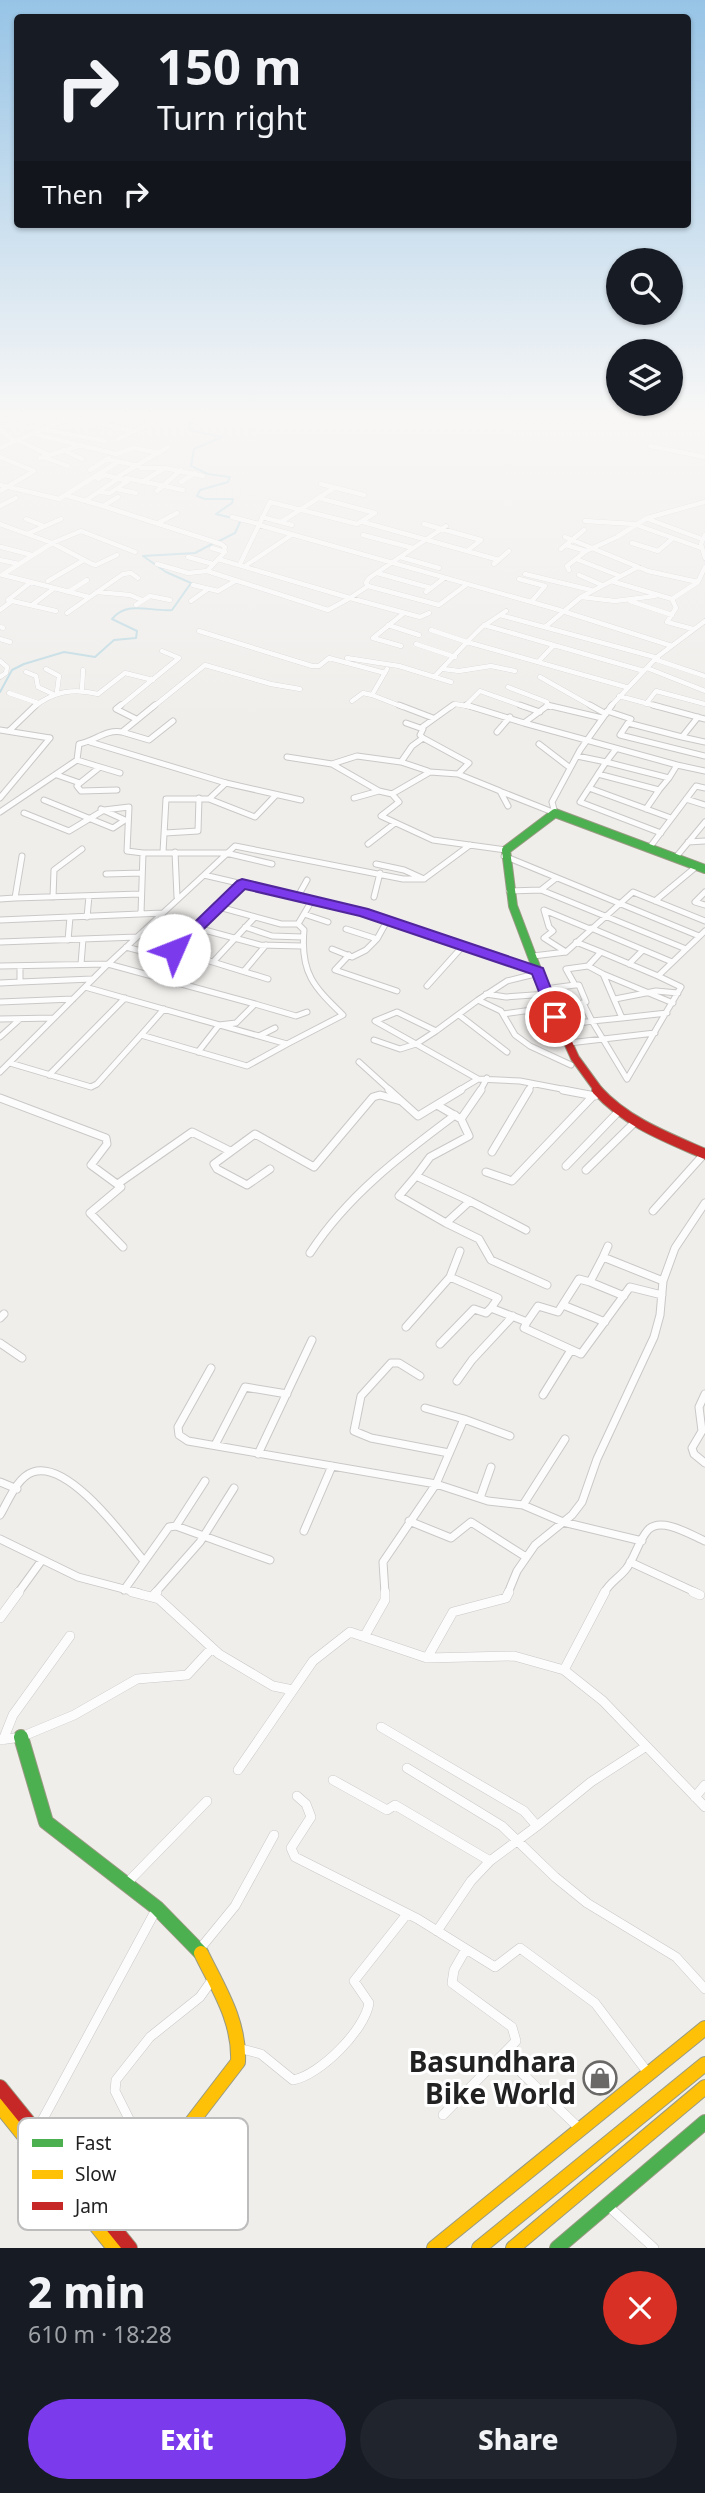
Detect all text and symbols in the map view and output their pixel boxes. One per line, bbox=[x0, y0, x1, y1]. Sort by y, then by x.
text: 150 m bbox=[157, 33, 302, 99]
icon: right bbox=[42, 42, 133, 133]
text: Turn right bbox=[157, 96, 307, 139]
icon: right bbox=[117, 175, 155, 213]
text: Then bbox=[42, 176, 103, 212]
map controls bbox=[606, 248, 683, 416]
button: search bbox=[606, 248, 683, 325]
button: layers bbox=[606, 339, 683, 416]
position arrow bbox=[137, 913, 211, 987]
pin bbox=[525, 987, 585, 1047]
icon: arrive bbox=[536, 998, 574, 1036]
place label: Basundhara Bike World bbox=[409, 2042, 576, 2112]
shop icon: Basundhara Bike World bbox=[581, 2059, 619, 2097]
legend bbox=[18, 2118, 248, 2230]
text: Fast bbox=[75, 2130, 112, 2156]
text: Slow bbox=[75, 2161, 116, 2187]
text: Jam bbox=[73, 2193, 109, 2219]
text: 2 min bbox=[28, 2263, 145, 2320]
button: close bbox=[603, 2271, 677, 2345]
text: 610 m · 18:28 bbox=[28, 2318, 172, 2350]
button: Exit bbox=[28, 2399, 346, 2479]
button: Share bbox=[360, 2399, 677, 2479]

